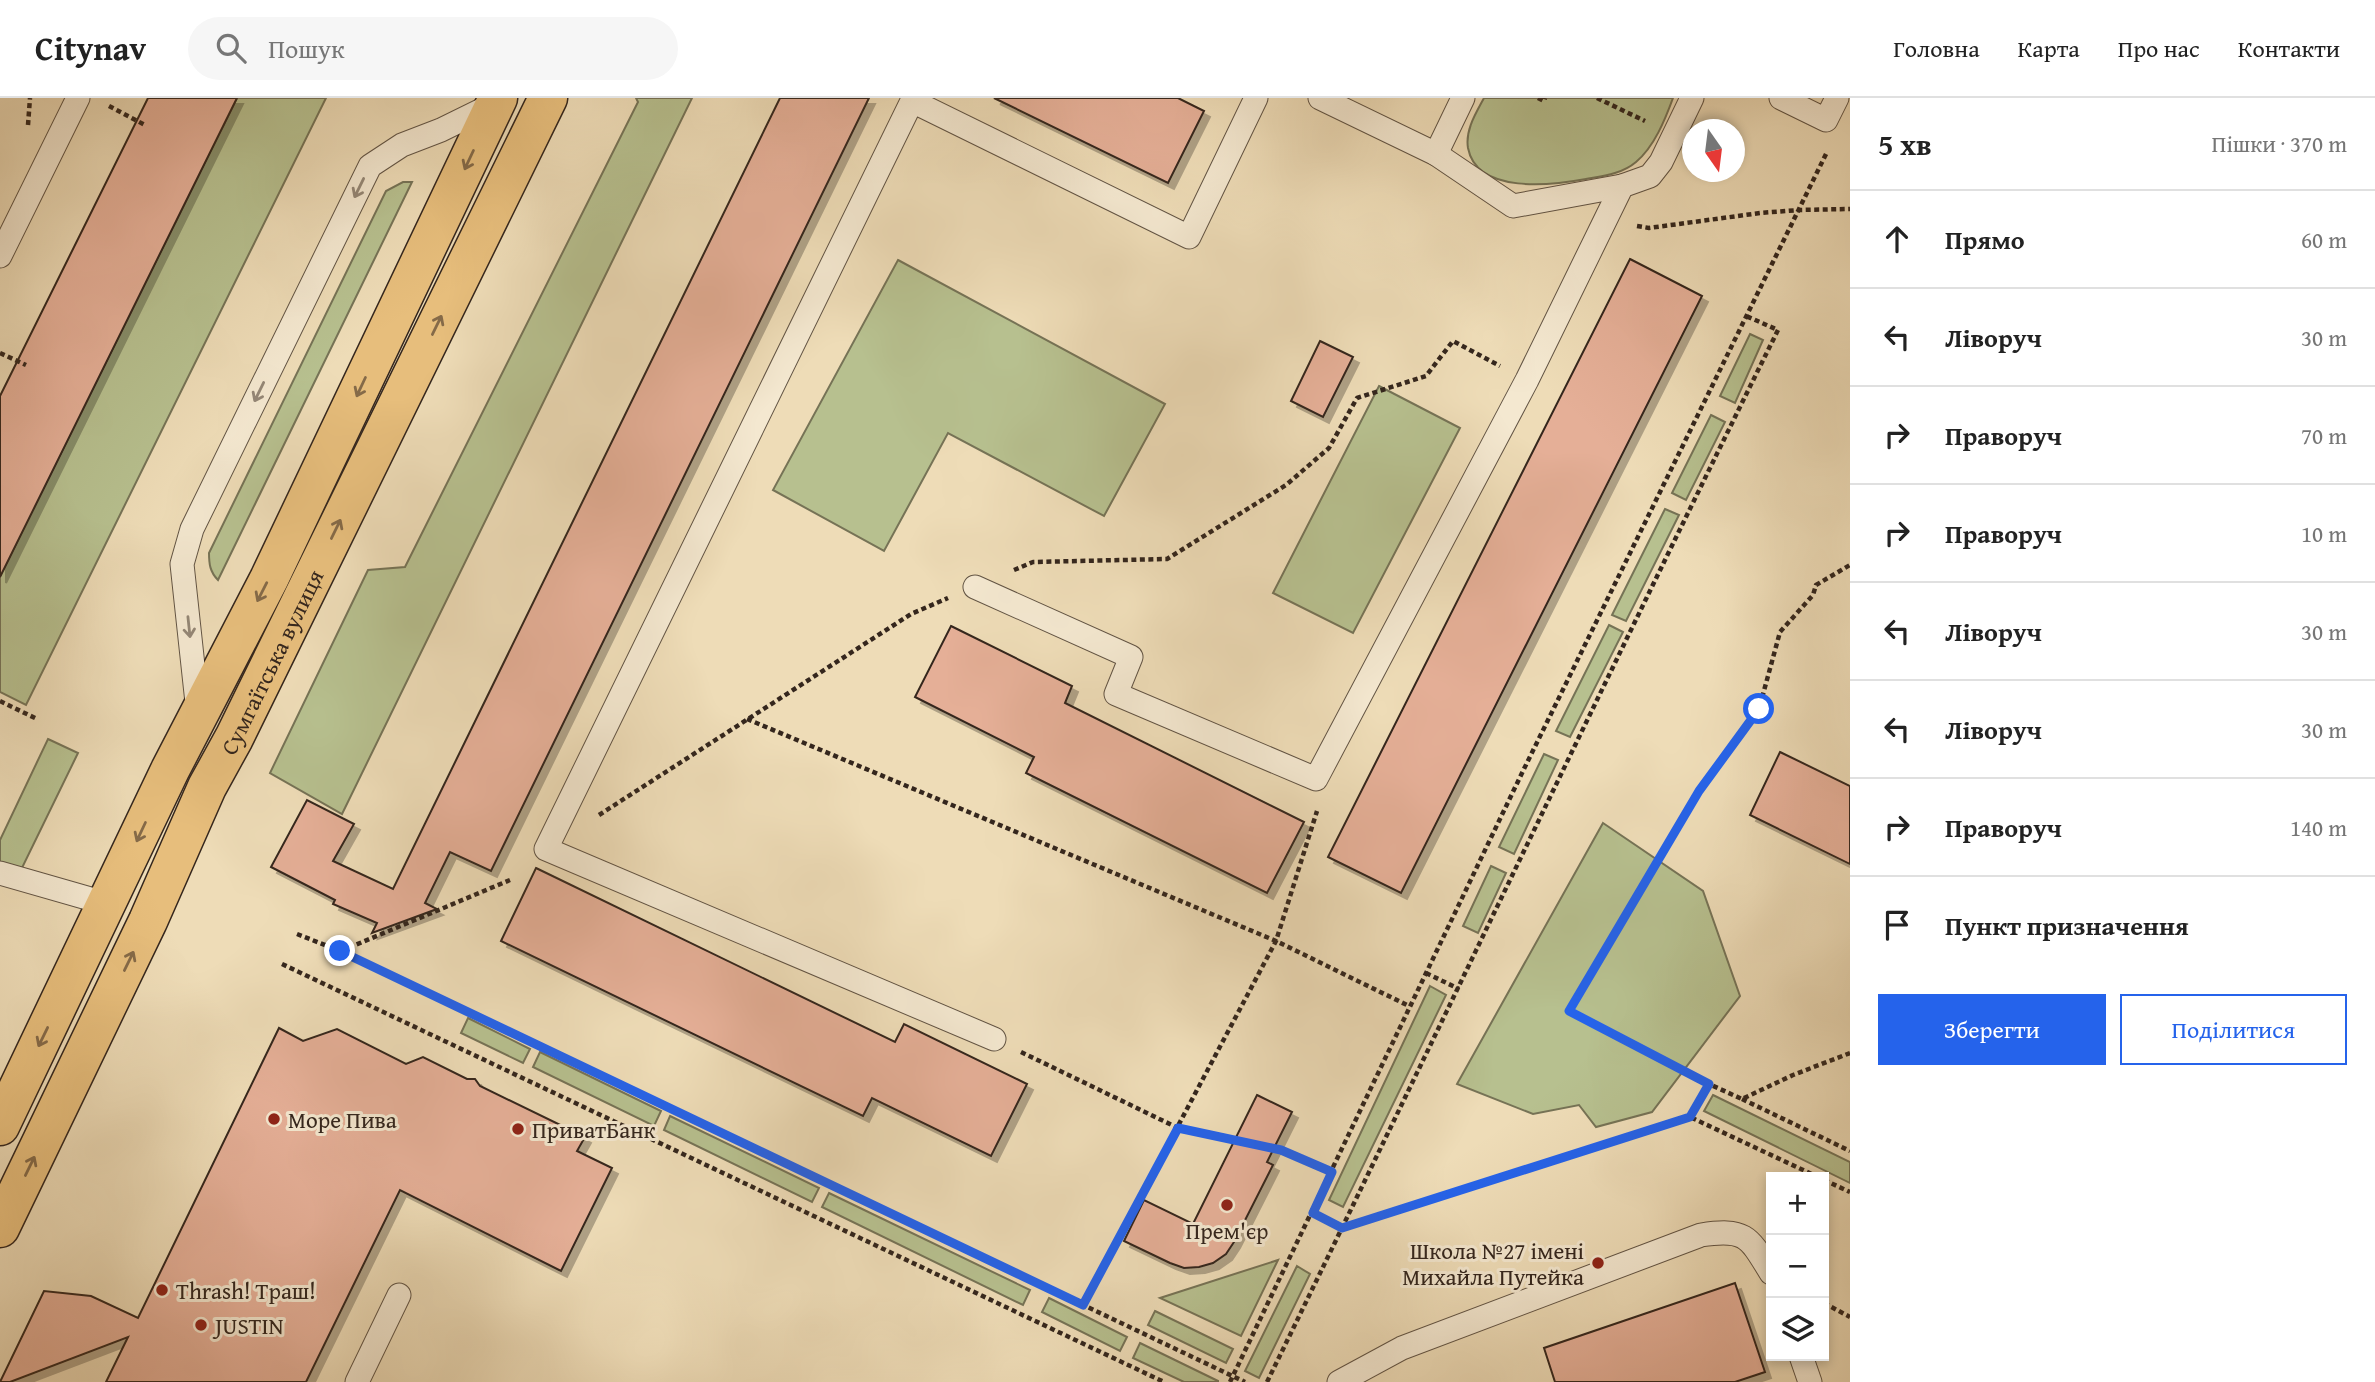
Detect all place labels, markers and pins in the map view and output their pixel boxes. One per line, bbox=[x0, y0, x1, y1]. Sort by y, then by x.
place label: Море Пива bbox=[288, 1103, 397, 1136]
marker: Море Пива bbox=[266, 1111, 282, 1127]
place label: ПриватБанк bbox=[532, 1113, 656, 1146]
marker: ПриватБанк bbox=[510, 1121, 526, 1137]
marker: Прем'єр bbox=[1219, 1197, 1235, 1213]
place label: Прем'єр bbox=[1186, 1214, 1268, 1247]
place label: Школа №27 імені Михайла Путейка bbox=[1402, 1234, 1584, 1293]
marker: Школа №27 імені Михайла Путейка bbox=[1590, 1255, 1606, 1271]
place label: Thrash! Траш! bbox=[176, 1274, 316, 1307]
marker: Thrash! Траш! bbox=[154, 1282, 170, 1298]
place label: JUSTIN bbox=[212, 1309, 284, 1342]
marker: JUSTIN bbox=[193, 1317, 209, 1333]

